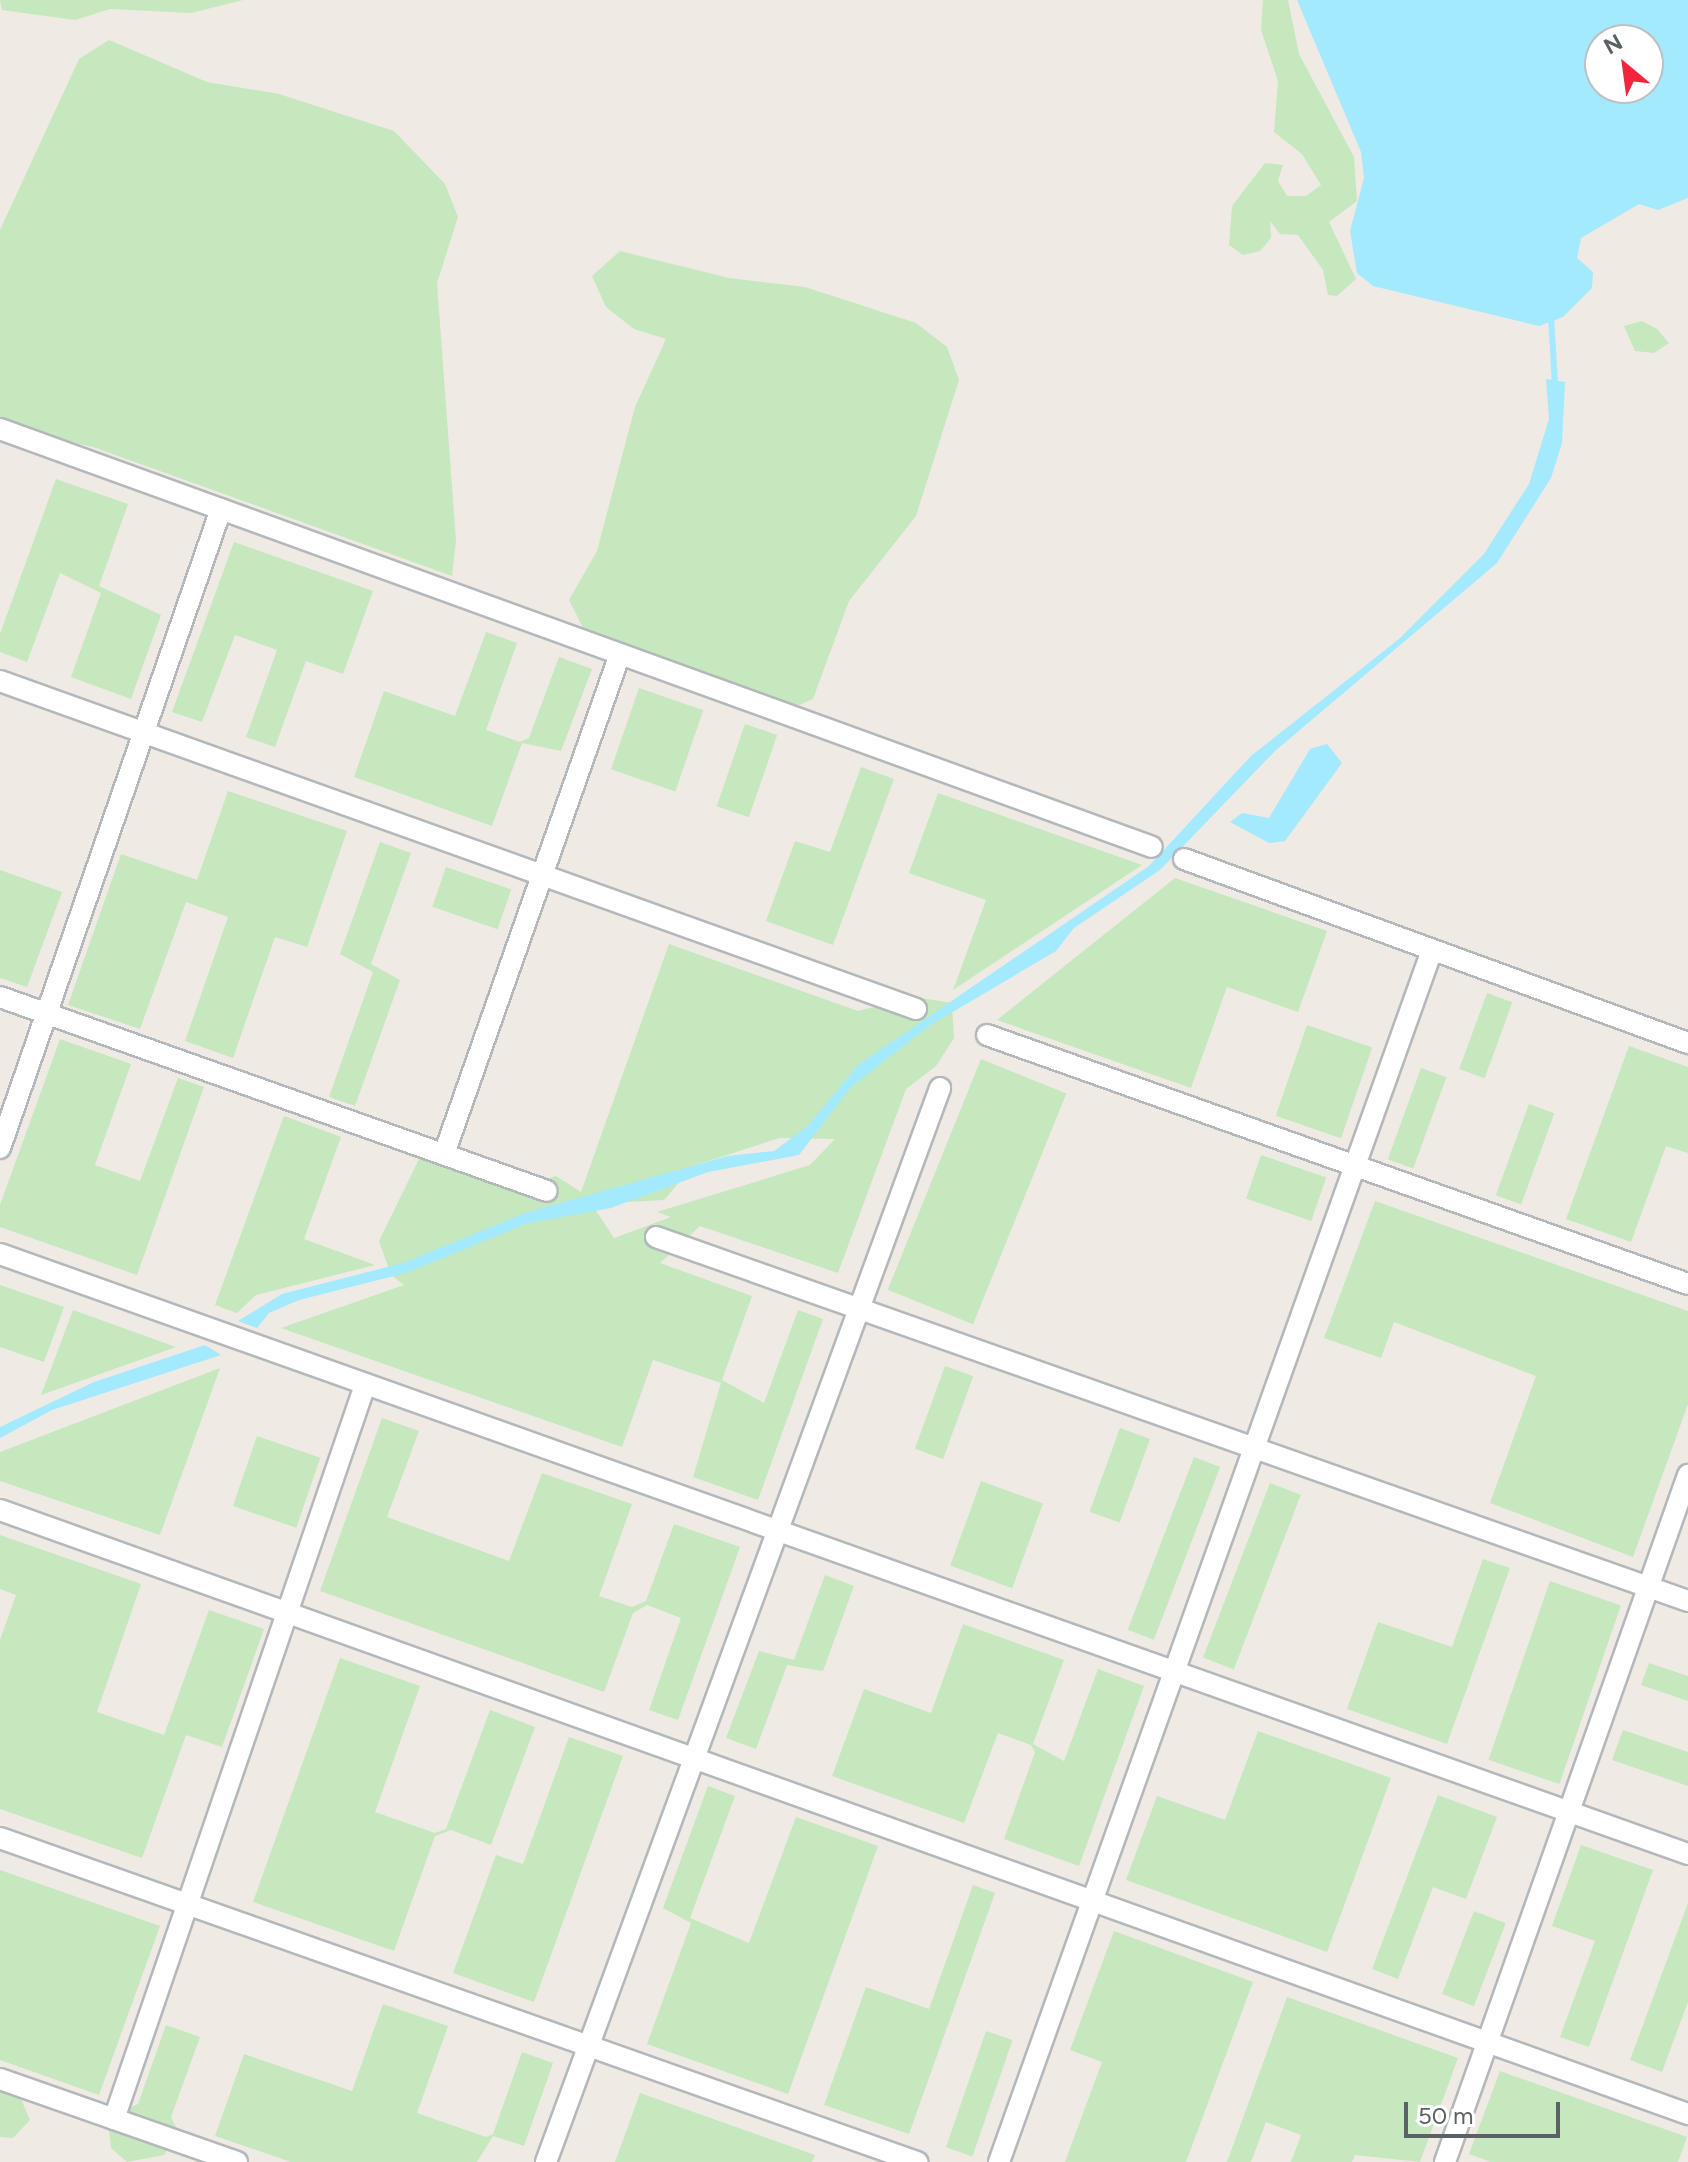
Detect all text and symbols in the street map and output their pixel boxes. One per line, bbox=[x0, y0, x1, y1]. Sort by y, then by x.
north arrow bbox=[1584, 24, 1664, 104]
text: N bbox=[1599, 28, 1627, 60]
scale bar bbox=[1408, 2086, 1564, 2136]
text: 50 m bbox=[1418, 2101, 1474, 2130]

